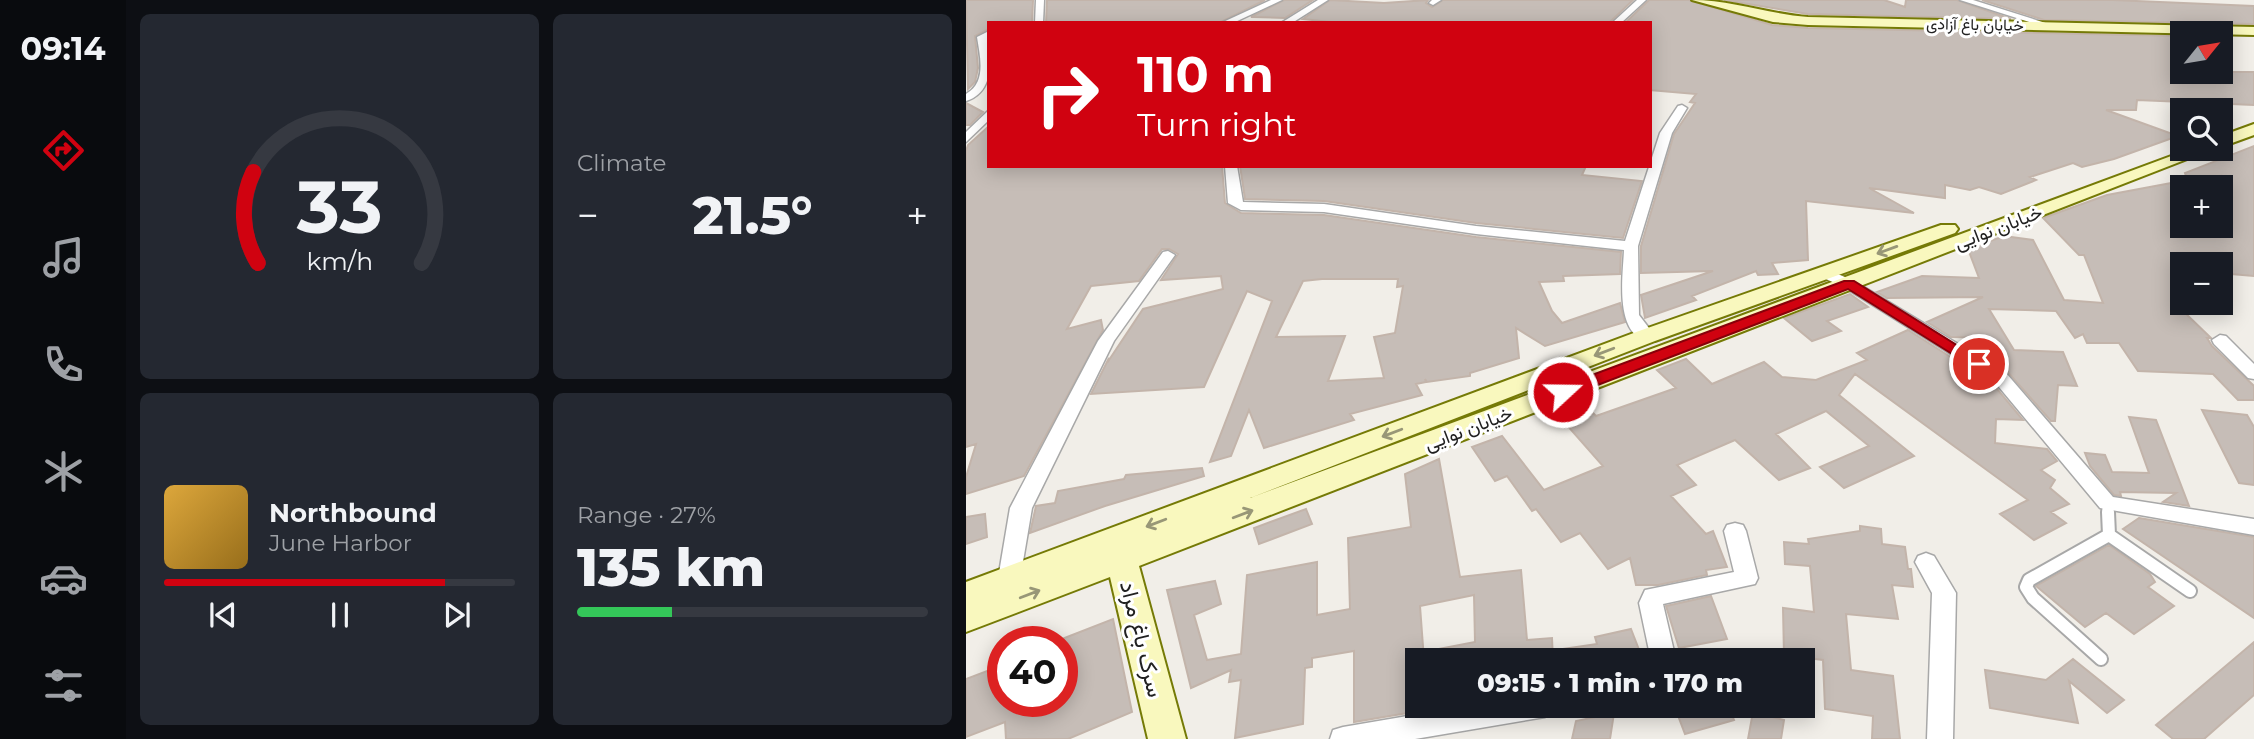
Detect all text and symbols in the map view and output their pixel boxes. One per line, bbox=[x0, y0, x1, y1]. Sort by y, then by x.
street label: خیابان باغ آزادی bbox=[1926, 14, 2024, 37]
north arrow bbox=[2170, 21, 2233, 84]
map controls bbox=[2170, 21, 2233, 315]
text: 09:14 bbox=[20, 29, 106, 68]
text: 110 m bbox=[1137, 45, 1274, 104]
icon: right bbox=[1022, 49, 1113, 140]
button: search bbox=[2170, 98, 2233, 161]
text: Turn right bbox=[1137, 105, 1297, 144]
icon: directions bbox=[39, 126, 88, 175]
text: Climate bbox=[577, 149, 666, 177]
text: 33 bbox=[296, 163, 382, 251]
button: + bbox=[2170, 175, 2233, 238]
text: 21.5° bbox=[693, 184, 813, 247]
text: − bbox=[577, 192, 599, 239]
text: + bbox=[906, 192, 928, 239]
street label: خیابان نوایی bbox=[1951, 200, 2045, 255]
icon: music bbox=[39, 233, 88, 282]
text: km/h bbox=[306, 245, 373, 275]
one-way arrow bbox=[1877, 245, 1899, 257]
button: − bbox=[2170, 252, 2233, 315]
pin bbox=[1949, 334, 2009, 394]
icon: phone bbox=[39, 340, 88, 389]
icon: arrive bbox=[1960, 345, 1998, 383]
one-way arrow bbox=[1594, 347, 1616, 360]
position arrow bbox=[1526, 355, 1600, 429]
street label: خیابان نوایی bbox=[1421, 401, 1515, 456]
one-way arrow bbox=[1381, 428, 1403, 441]
icon: climate bbox=[39, 447, 88, 496]
text: Northbound bbox=[269, 497, 437, 529]
text: Range · 27% bbox=[577, 501, 716, 529]
one-way arrow bbox=[1231, 506, 1253, 519]
one-way arrow bbox=[1146, 518, 1168, 531]
text: June Harbor bbox=[269, 529, 412, 557]
text: 135 km bbox=[577, 536, 765, 599]
icon: car bbox=[39, 554, 88, 603]
street label: سرک باغ مراد bbox=[1112, 578, 1170, 701]
one-way arrow bbox=[1018, 587, 1040, 599]
icon: previous bbox=[204, 596, 242, 634]
icon: pause bbox=[321, 596, 359, 634]
icon: next bbox=[438, 596, 476, 634]
speed limit sign: 40 bbox=[987, 626, 1078, 717]
icon: filters bbox=[39, 661, 88, 710]
text: 09:15 · 1 min · 170 m bbox=[1477, 667, 1743, 699]

